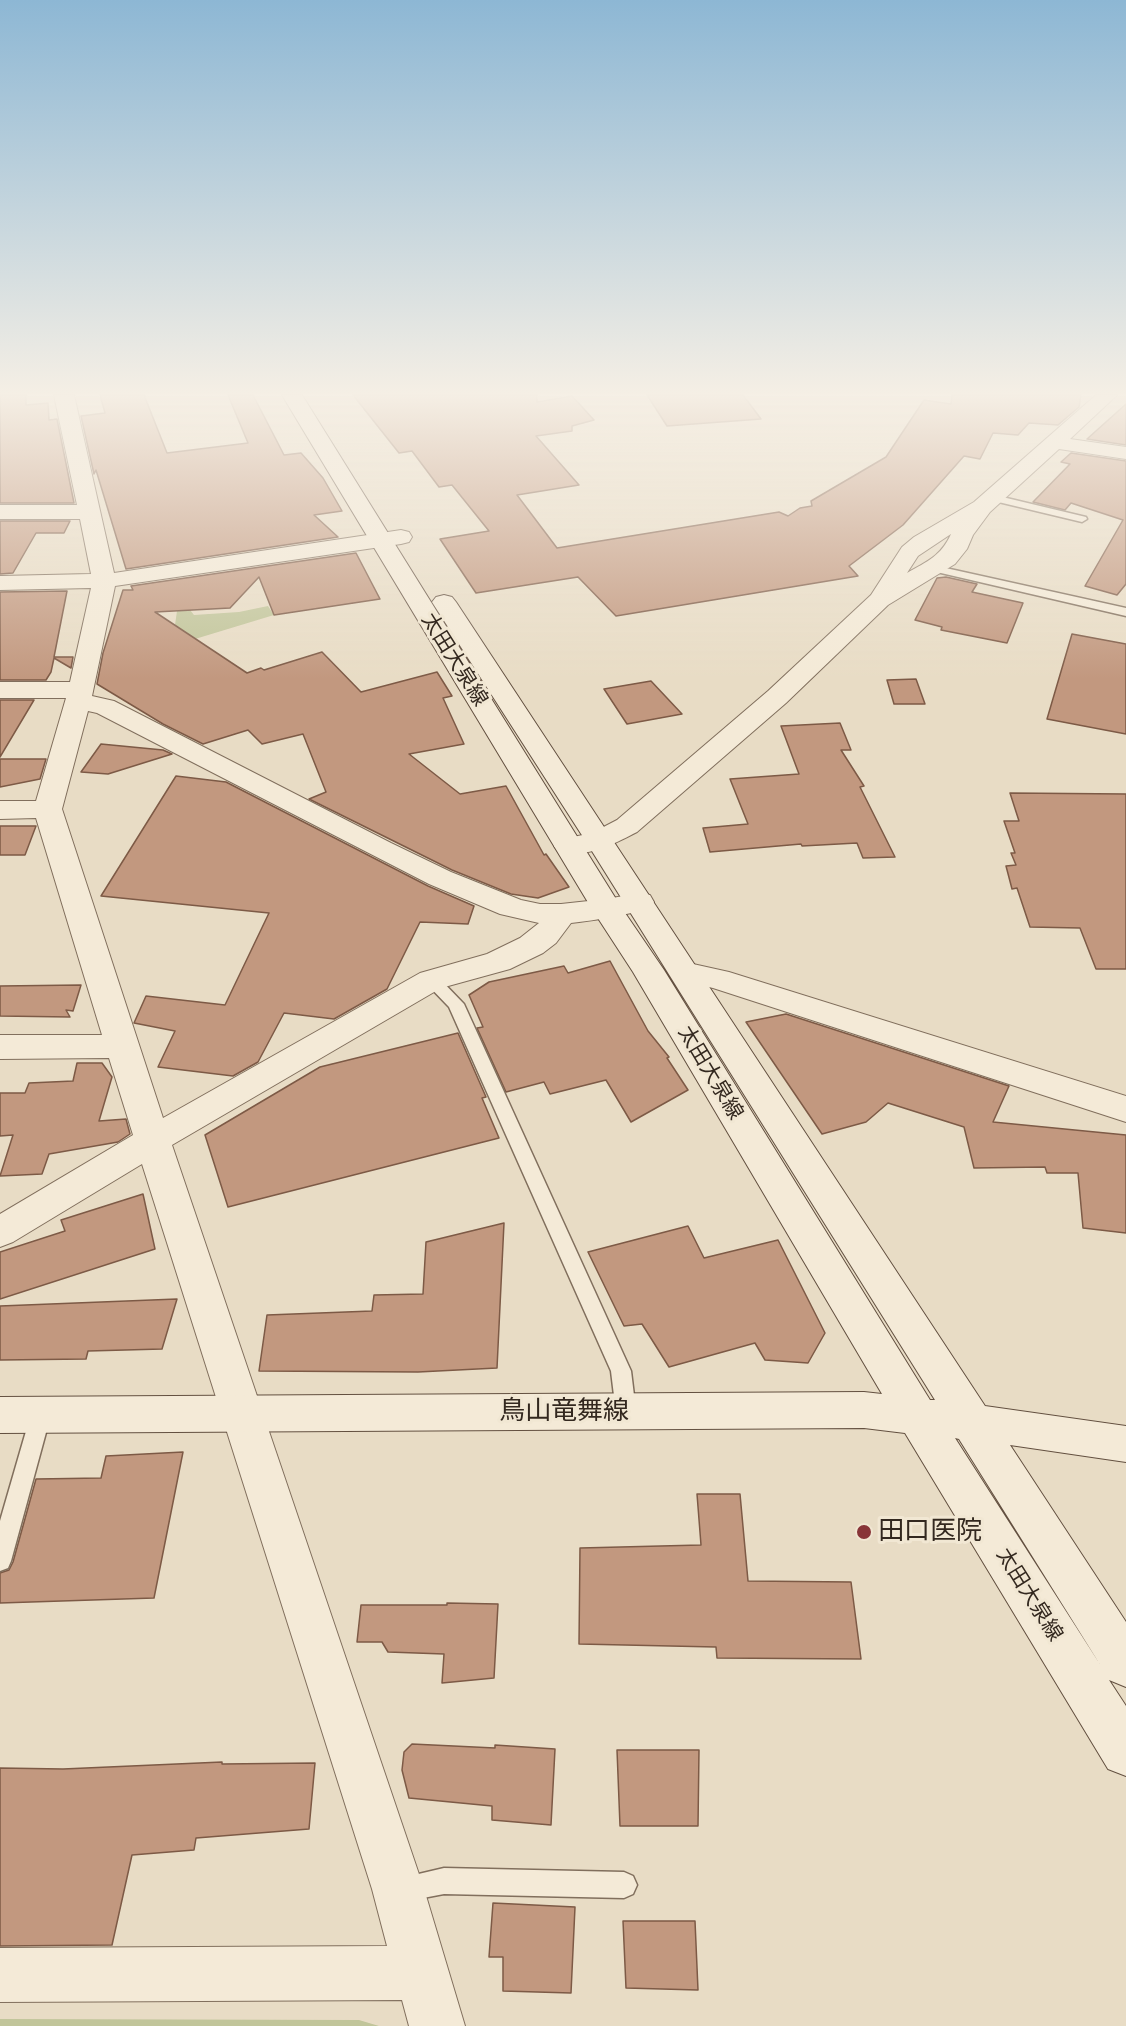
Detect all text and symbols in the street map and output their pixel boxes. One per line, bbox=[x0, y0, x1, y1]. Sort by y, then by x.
street label: 太田大泉線 bbox=[415, 609, 493, 711]
street label: 太田大泉線 bbox=[672, 1022, 748, 1124]
street label: 鳥山竜舞線 bbox=[499, 1396, 629, 1428]
place label: 田口医院 bbox=[878, 1516, 982, 1548]
marker: 田口医院 bbox=[855, 1523, 873, 1541]
street label: 太田大泉線 bbox=[990, 1544, 1068, 1646]

